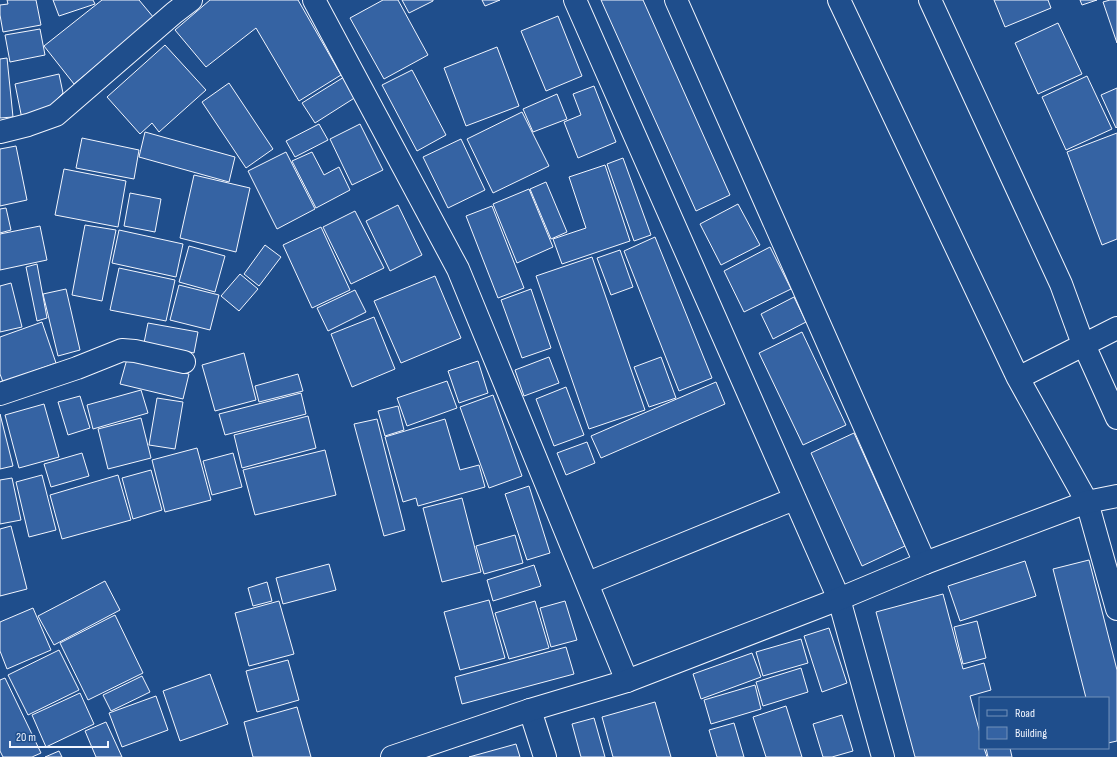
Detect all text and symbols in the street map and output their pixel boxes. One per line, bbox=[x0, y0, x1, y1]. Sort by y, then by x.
legend bbox=[979, 697, 1109, 749]
text: Road bbox=[1015, 706, 1035, 721]
scale bar bbox=[10, 723, 108, 749]
text: Building bbox=[1015, 726, 1047, 741]
text: 20 m bbox=[16, 730, 36, 745]

